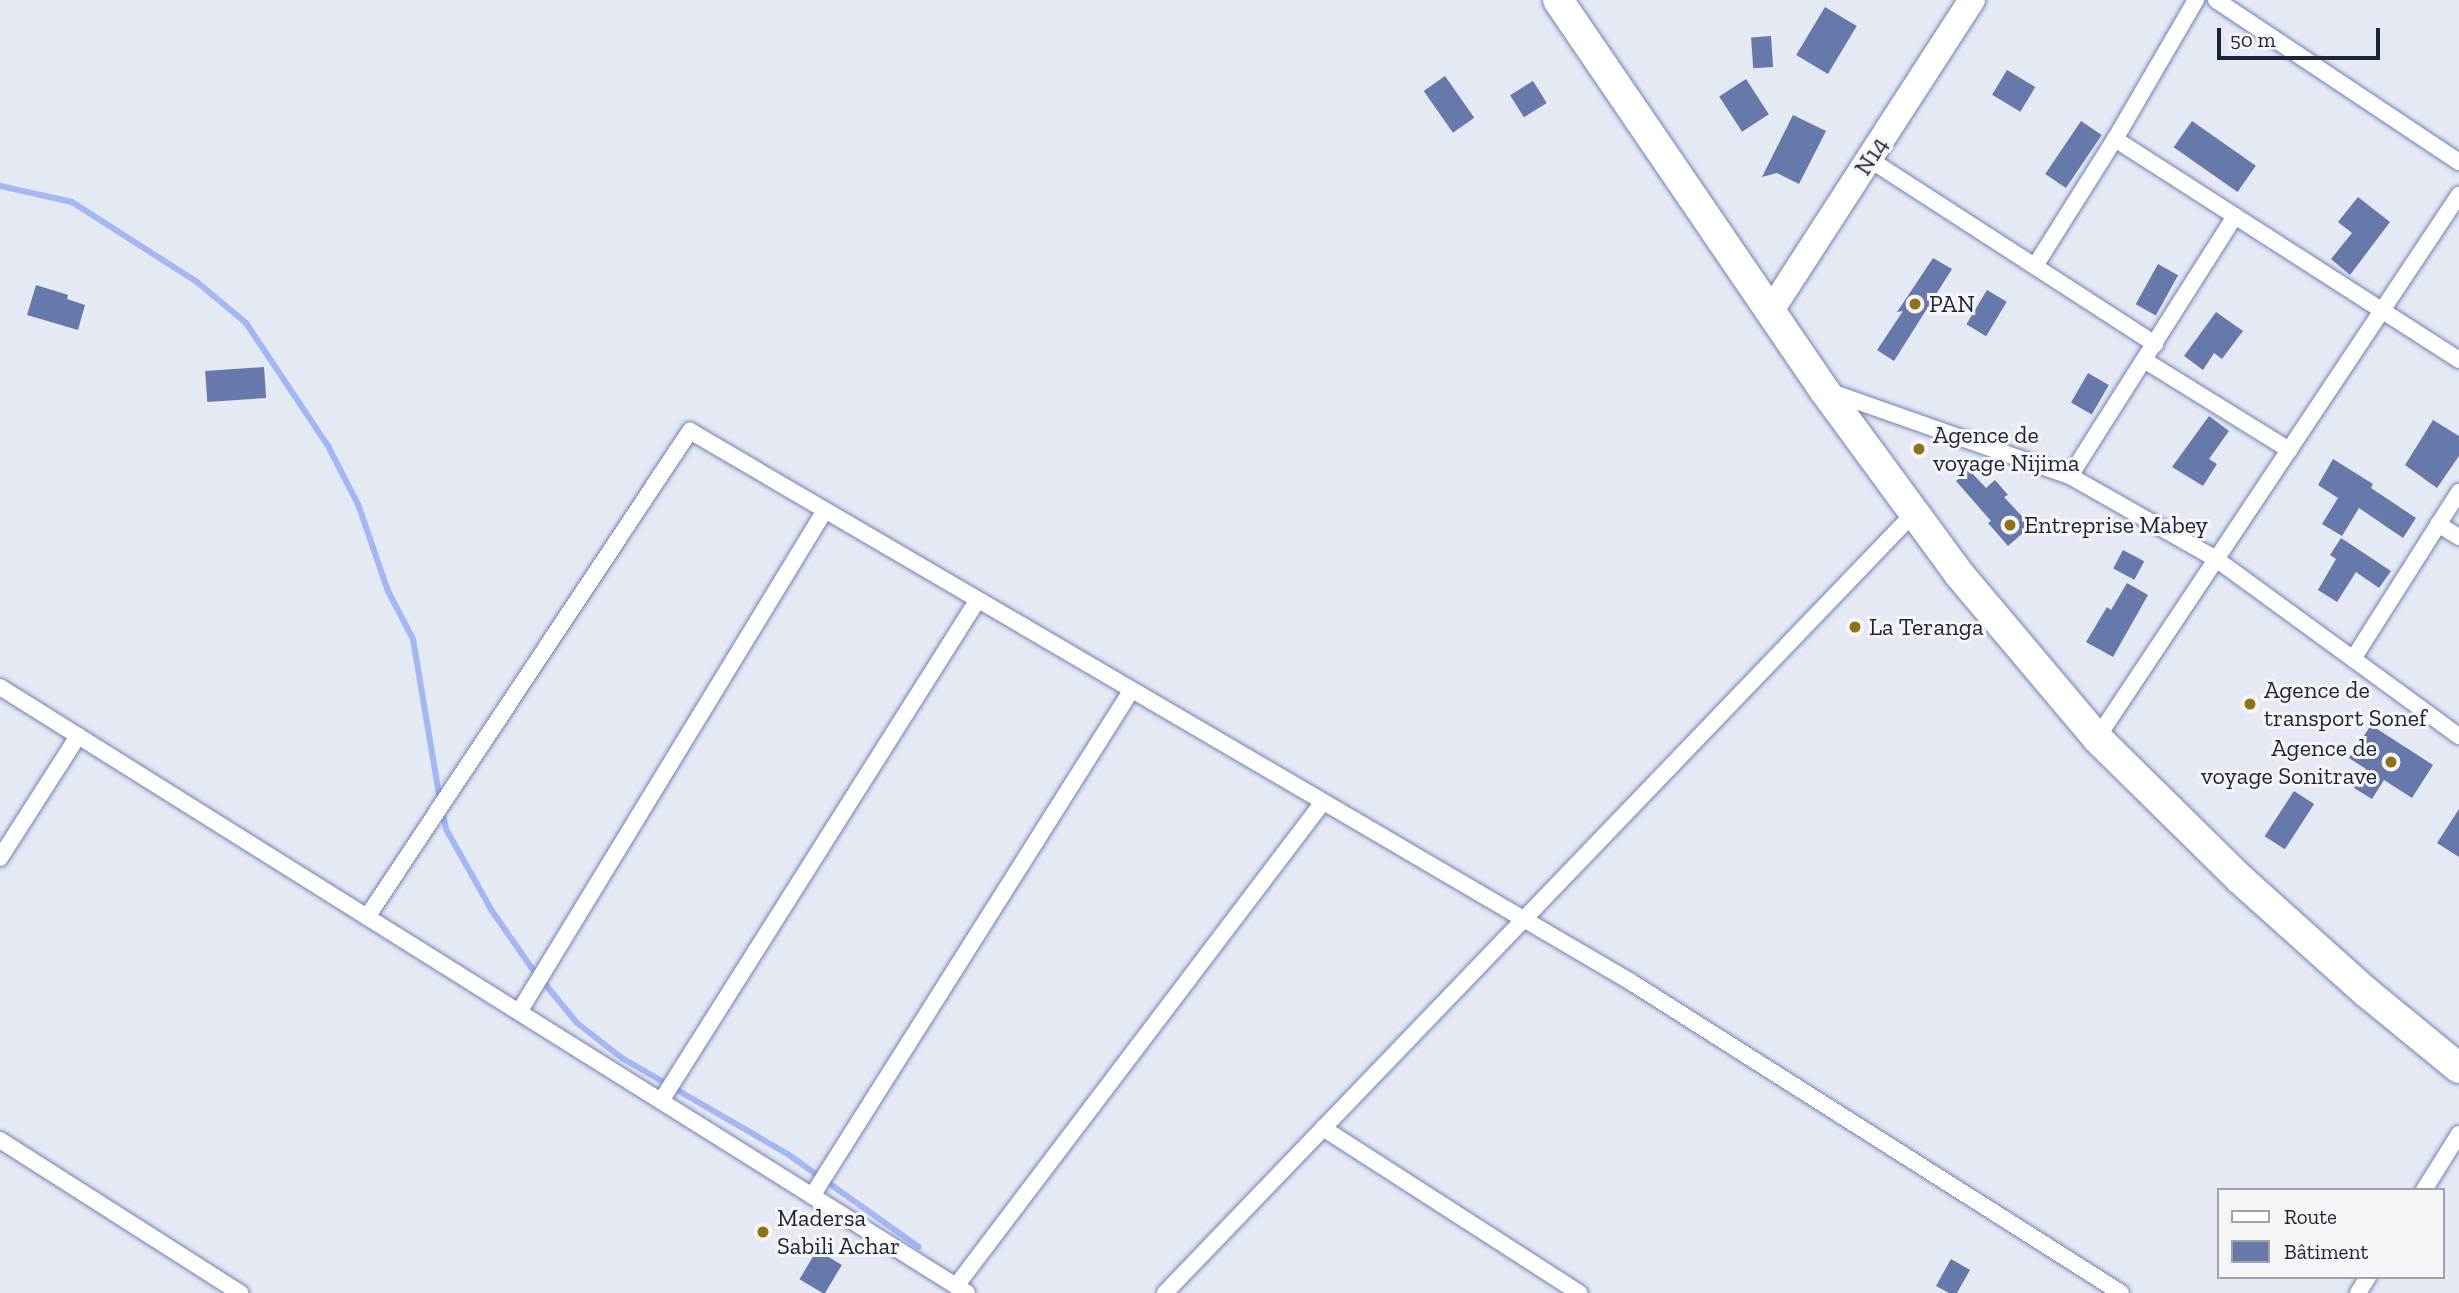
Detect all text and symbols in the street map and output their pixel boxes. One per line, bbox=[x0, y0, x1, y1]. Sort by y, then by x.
scale bar bbox=[2221, 14, 2384, 58]
text: 50 m bbox=[2230, 27, 2276, 52]
street label: N14 bbox=[1848, 131, 1894, 181]
place label: PAN bbox=[1929, 290, 1975, 318]
marker: PAN bbox=[1907, 296, 1923, 312]
place label: Agence de voyage Nijima bbox=[1933, 421, 2080, 477]
marker: Agence de voyage Nijima bbox=[1911, 441, 1927, 457]
place label: Entreprise Mabey bbox=[2024, 511, 2208, 539]
marker: Entreprise Mabey bbox=[2002, 517, 2018, 533]
place label: La Teranga bbox=[1869, 613, 1984, 641]
marker: La Teranga bbox=[1847, 619, 1863, 635]
place label: Agence de transport Sonef bbox=[2264, 676, 2427, 732]
marker: Agence de transport Sonef bbox=[2242, 696, 2258, 712]
place label: Agence de voyage Sonitrave bbox=[2201, 734, 2377, 790]
marker: Agence de voyage Sonitrave bbox=[2383, 754, 2399, 770]
legend bbox=[2218, 1188, 2445, 1279]
place label: Madersa Sabili Achar bbox=[777, 1204, 901, 1260]
text: Route bbox=[2284, 1204, 2337, 1229]
marker: Madersa Sabili Achar bbox=[755, 1224, 771, 1240]
text: Bâtiment bbox=[2284, 1239, 2368, 1264]

